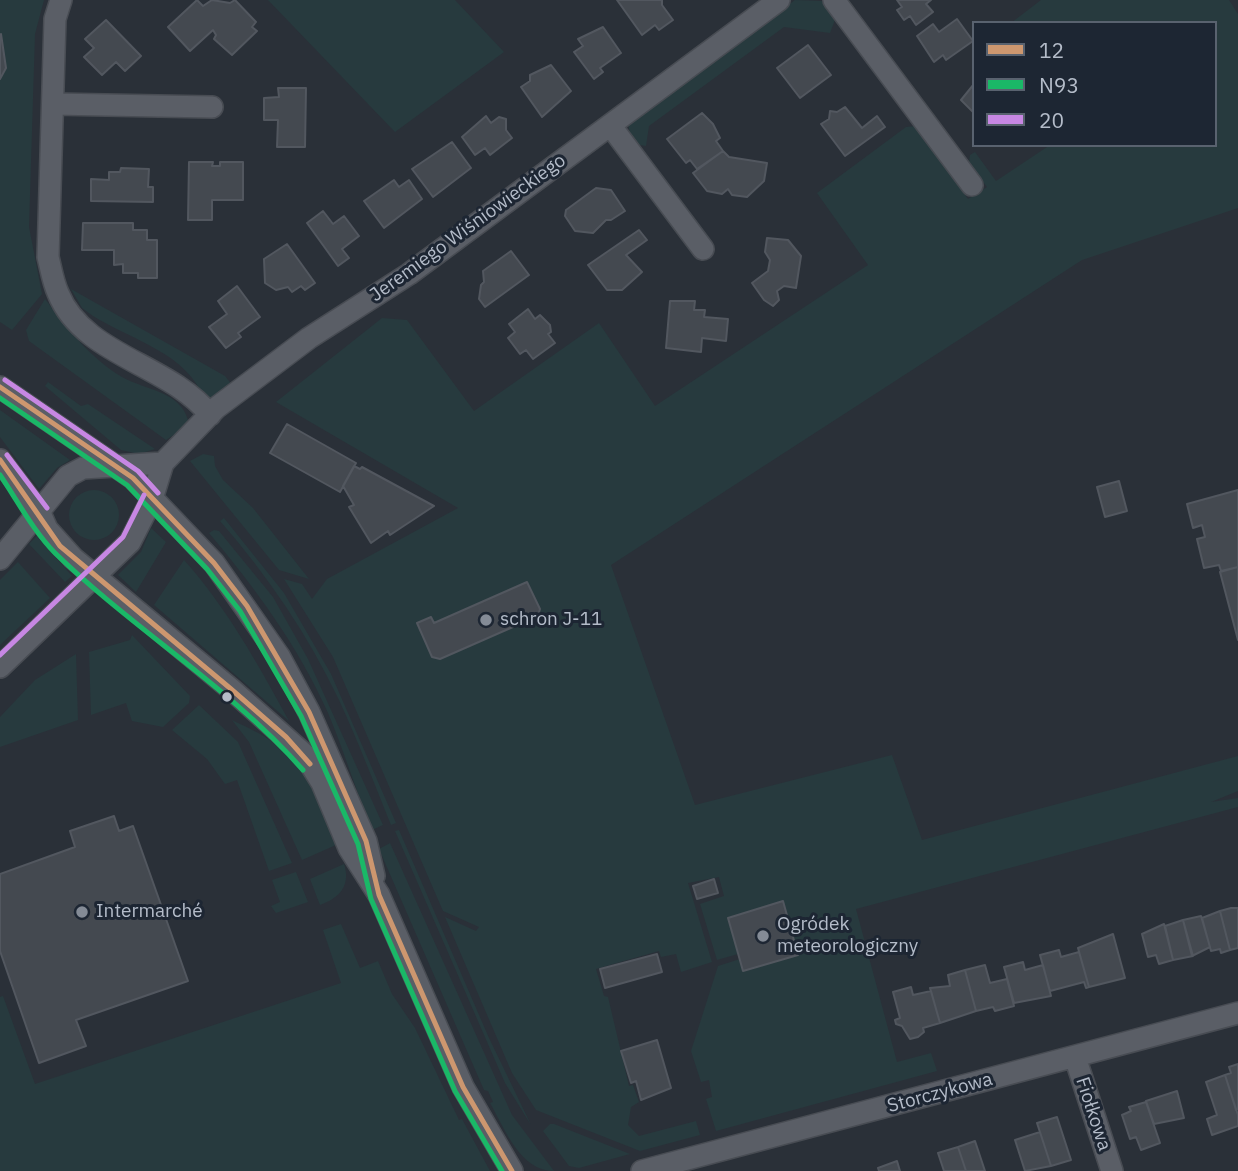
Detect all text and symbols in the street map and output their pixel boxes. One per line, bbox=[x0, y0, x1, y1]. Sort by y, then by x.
legend bbox=[972, 21, 1217, 147]
text: 12 bbox=[1039, 36, 1064, 64]
text: N93 bbox=[1039, 71, 1079, 99]
text: 20 bbox=[1039, 106, 1064, 134]
street label: Jeremiego Wiśniowieckiego bbox=[366, 149, 570, 307]
place label: schron J-11 bbox=[500, 609, 602, 631]
marker: schron J-11 bbox=[478, 612, 494, 628]
unlabelled marker bbox=[220, 690, 234, 704]
place label: Intermarché bbox=[96, 901, 203, 923]
marker: Intermarché bbox=[74, 904, 90, 920]
place label: Ogródek meteorologiczny bbox=[777, 914, 918, 958]
marker: Ogródek meteorologiczny bbox=[755, 928, 771, 944]
street label: Storczykowa bbox=[885, 1068, 995, 1118]
street label: Fiołkowa bbox=[1070, 1074, 1116, 1154]

